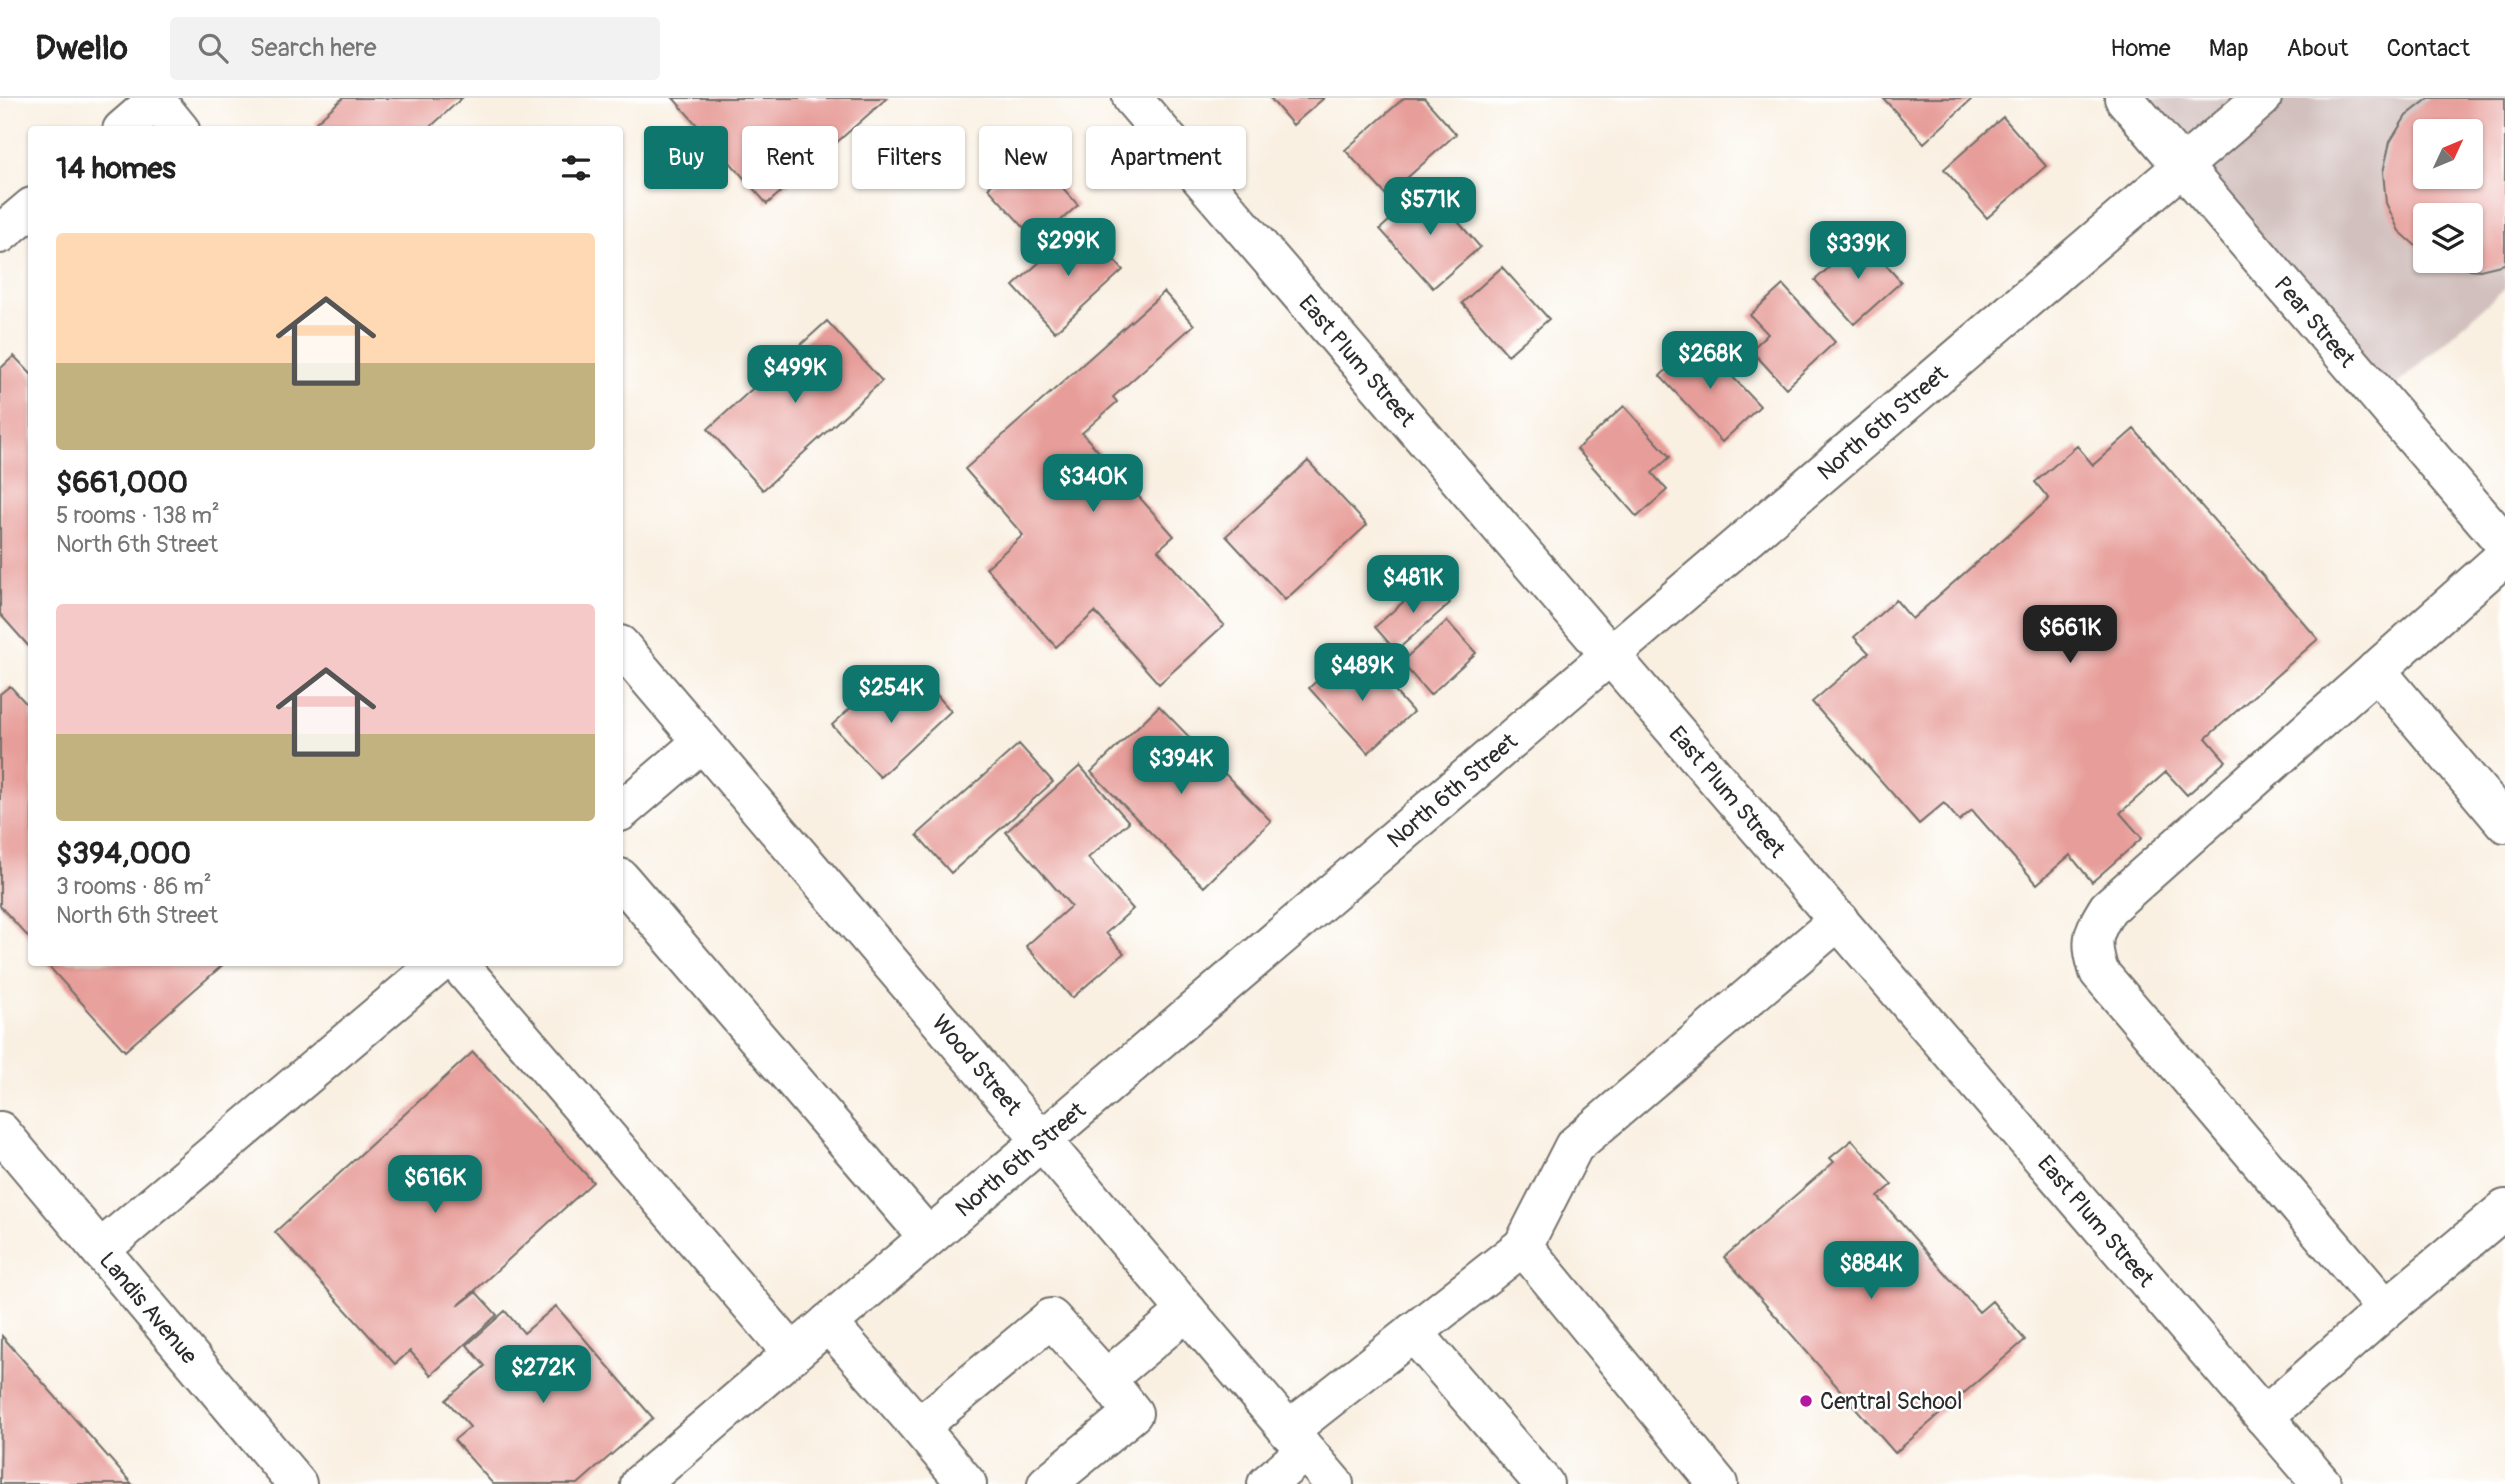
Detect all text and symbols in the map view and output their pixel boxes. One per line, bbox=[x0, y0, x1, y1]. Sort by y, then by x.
search box bbox=[170, 17, 660, 80]
text: Dwello bbox=[35, 28, 128, 69]
icon: search bbox=[194, 29, 232, 67]
text: Search here bbox=[250, 32, 377, 64]
text: Home bbox=[2110, 34, 2171, 63]
text: Map bbox=[2209, 34, 2249, 63]
text: About bbox=[2287, 34, 2349, 63]
text: Contact bbox=[2387, 34, 2470, 63]
north arrow bbox=[2413, 119, 2483, 189]
map controls bbox=[2413, 119, 2483, 273]
chip: Buy bbox=[644, 126, 728, 189]
chip: Rent bbox=[742, 126, 838, 189]
chip: Filters bbox=[852, 126, 965, 189]
chip: New bbox=[979, 126, 1072, 189]
chip: Apartment bbox=[1086, 126, 1246, 189]
icon: filters bbox=[557, 149, 595, 187]
text: 14 homes bbox=[56, 150, 176, 187]
pin: $571K bbox=[1381, 178, 1479, 237]
text: $571K bbox=[1400, 185, 1460, 214]
button: layers bbox=[2413, 203, 2483, 273]
pin: $299K bbox=[1019, 218, 1117, 278]
pin: $339K bbox=[1809, 222, 1907, 281]
text: $299K bbox=[1037, 226, 1099, 255]
text: $339K bbox=[1826, 229, 1890, 258]
street label: Pear Street bbox=[2268, 270, 2362, 374]
icon: home bbox=[263, 278, 389, 404]
street label: East Plum Street bbox=[1293, 289, 1422, 433]
pin: $268K bbox=[1661, 331, 1759, 391]
text: $268K bbox=[1678, 339, 1742, 368]
pin: $499K bbox=[746, 345, 844, 405]
text: $499K bbox=[763, 353, 827, 382]
street label: North 6th Street bbox=[1812, 359, 1954, 487]
pin: $340K bbox=[1044, 454, 1142, 514]
text: $340K bbox=[1059, 462, 1127, 491]
text: $661,000 bbox=[56, 464, 188, 501]
text: 5 rooms · 138 m² bbox=[56, 501, 220, 530]
text: North 6th Street bbox=[56, 530, 218, 559]
pin: $481K bbox=[1364, 556, 1462, 615]
text: $481K bbox=[1383, 563, 1443, 592]
pin: $661K bbox=[2021, 606, 2119, 665]
text: $661K bbox=[2039, 613, 2101, 642]
pin: $489K bbox=[1313, 644, 1411, 703]
icon: home bbox=[263, 649, 389, 775]
text: $489K bbox=[1330, 651, 1394, 680]
pin: $254K bbox=[842, 666, 940, 725]
text: $254K bbox=[859, 673, 924, 702]
street label: East Plum Street bbox=[1663, 720, 1792, 864]
street label: North 6th Street bbox=[1381, 726, 1524, 854]
pin: $394K bbox=[1132, 736, 1230, 796]
text: $394K bbox=[1149, 744, 1213, 773]
text: $394,000 bbox=[56, 835, 191, 872]
text: 3 rooms · 86 m² bbox=[56, 872, 212, 901]
text: North 6th Street bbox=[56, 901, 218, 930]
street label: Wood Street bbox=[926, 1009, 1028, 1122]
street label: North 6th Street bbox=[949, 1095, 1092, 1223]
street label: East Plum Street bbox=[2031, 1149, 2161, 1294]
pin: $616K bbox=[386, 1156, 484, 1215]
text: $616K bbox=[404, 1163, 466, 1192]
pin: $884K bbox=[1822, 1242, 1920, 1301]
street label: Landis Avenue bbox=[93, 1246, 204, 1371]
text: $884K bbox=[1840, 1249, 1902, 1278]
pin: $272K bbox=[494, 1346, 592, 1405]
text: $272K bbox=[511, 1353, 575, 1382]
place label: Central School bbox=[1820, 1387, 1963, 1416]
marker: Central School bbox=[1798, 1393, 1814, 1409]

